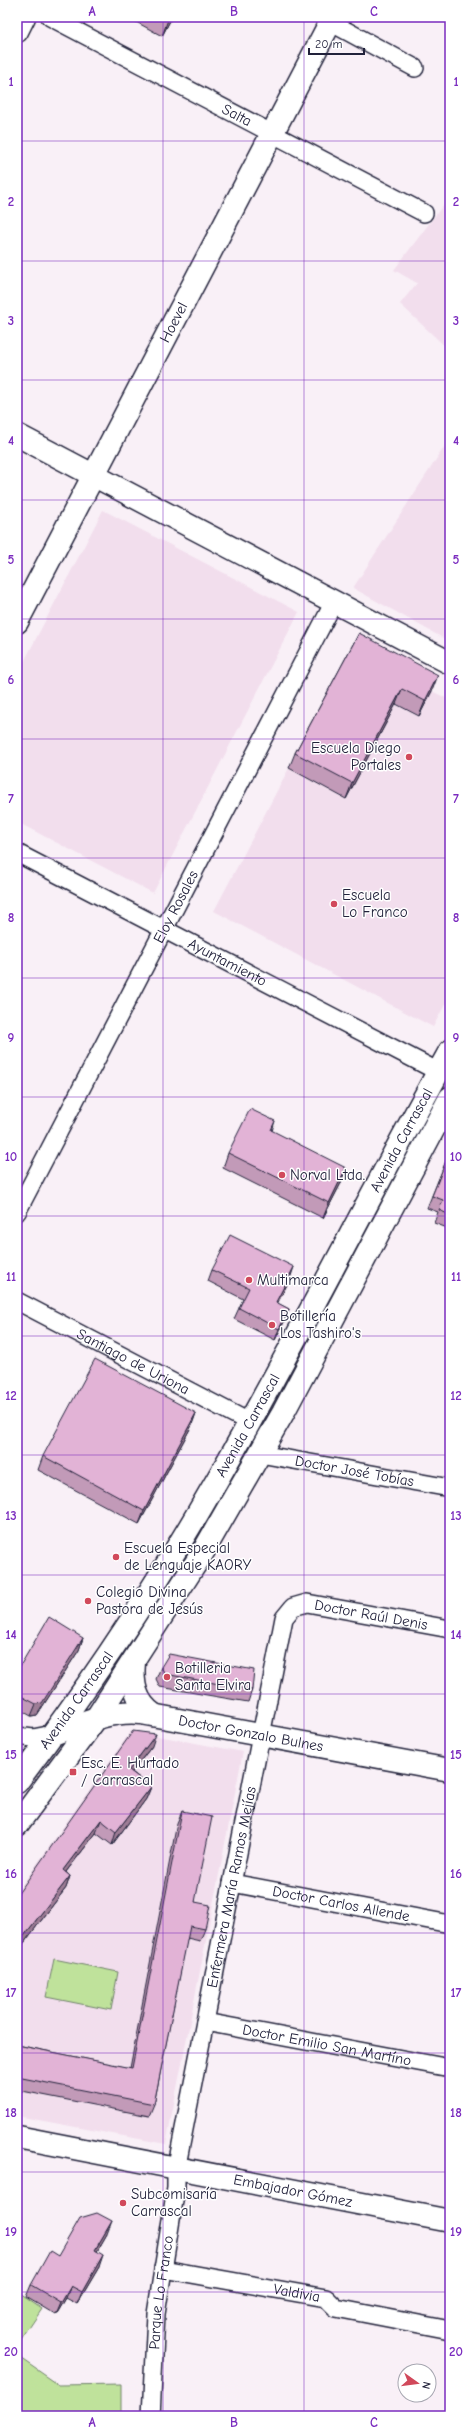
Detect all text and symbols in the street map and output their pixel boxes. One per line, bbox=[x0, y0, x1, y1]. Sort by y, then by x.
text: A bbox=[88, 4, 96, 19]
text: B bbox=[230, 4, 238, 19]
text: C bbox=[370, 4, 378, 19]
scale bar bbox=[309, 30, 364, 56]
text: 20 m bbox=[315, 37, 343, 51]
text: 1 bbox=[8, 74, 14, 89]
text: 1 bbox=[453, 74, 459, 89]
street label: Salta bbox=[219, 100, 255, 130]
text: 2 bbox=[8, 194, 14, 209]
text: 2 bbox=[453, 194, 459, 209]
street label: Hoevel bbox=[156, 299, 191, 346]
text: 3 bbox=[8, 313, 14, 328]
text: 3 bbox=[453, 313, 459, 328]
text: 4 bbox=[8, 433, 14, 448]
text: 4 bbox=[453, 433, 459, 448]
text: 5 bbox=[8, 552, 15, 567]
text: 5 bbox=[453, 552, 460, 567]
text: 6 bbox=[8, 672, 15, 687]
text: 6 bbox=[453, 672, 460, 687]
place label: Escuela Diego Portales bbox=[311, 739, 401, 774]
marker: Escuela Diego Portales bbox=[404, 752, 414, 762]
text: 7 bbox=[8, 791, 14, 806]
text: 7 bbox=[453, 791, 459, 806]
street label: Eloy Rosales bbox=[149, 867, 202, 946]
place label: Escuela Lo Franco bbox=[342, 886, 408, 921]
marker: Escuela Lo Franco bbox=[329, 899, 339, 909]
text: 8 bbox=[8, 910, 14, 925]
text: 8 bbox=[453, 910, 459, 925]
street label: Ayuntamiento bbox=[185, 934, 270, 990]
text: 9 bbox=[8, 1030, 15, 1045]
text: 9 bbox=[453, 1030, 460, 1045]
street label: Avenida Carrascal bbox=[366, 1085, 437, 1195]
text: 10 bbox=[5, 1149, 17, 1164]
text: 10 bbox=[450, 1149, 462, 1164]
place label: Norval Ltda. bbox=[290, 1166, 365, 1184]
marker: Norval Ltda. bbox=[277, 1170, 287, 1180]
text: 11 bbox=[6, 1269, 16, 1284]
text: 11 bbox=[451, 1269, 461, 1284]
place label: Multimarca bbox=[257, 1271, 329, 1289]
marker: Multimarca bbox=[244, 1275, 254, 1285]
place label: Botillería Los Tashiro's bbox=[280, 1307, 361, 1342]
marker: Botillería Los Tashiro's bbox=[267, 1320, 277, 1330]
street label: Santiago de Uriona bbox=[74, 1325, 193, 1398]
street label: Avenida Carrascal bbox=[212, 1371, 284, 1480]
text: 12 bbox=[5, 1388, 17, 1403]
text: 12 bbox=[450, 1388, 462, 1403]
street label: Doctor José Tobías bbox=[294, 1451, 415, 1490]
text: 13 bbox=[5, 1508, 17, 1523]
text: 13 bbox=[450, 1508, 462, 1523]
place label: Escuela Especial de Lenguaje KAORY bbox=[124, 1539, 252, 1574]
marker: Escuela Especial de Lenguaje KAORY bbox=[111, 1552, 121, 1562]
place label: Colegio Divina Pastora de Jesús bbox=[96, 1583, 203, 1618]
marker: Colegio Divina Pastora de Jesús bbox=[83, 1596, 93, 1606]
street label: Doctor Raúl Denis bbox=[313, 1596, 429, 1634]
text: 14 bbox=[5, 1627, 17, 1642]
text: 14 bbox=[450, 1627, 462, 1642]
street label: Avenida Carrascal bbox=[36, 1648, 117, 1753]
place label: Botilleria Santa Elvira bbox=[175, 1659, 251, 1694]
marker: Botilleria Santa Elvira bbox=[162, 1672, 172, 1682]
street label: Doctor Gonzalo Bulnes bbox=[177, 1711, 325, 1755]
text: 15 bbox=[5, 1747, 17, 1762]
text: 15 bbox=[450, 1747, 462, 1762]
place label: Esc. E. Hurtado / Carrascal bbox=[81, 1754, 179, 1789]
marker: Esc. E. Hurtado / Carrascal bbox=[68, 1767, 78, 1777]
street label: Enfermera María Ramos Mejías bbox=[203, 1785, 260, 1989]
text: 16 bbox=[5, 1866, 17, 1881]
text: 16 bbox=[450, 1866, 462, 1881]
street label: Doctor Carlos Allende bbox=[271, 1882, 412, 1925]
text: 17 bbox=[6, 1985, 17, 2000]
text: 17 bbox=[451, 1985, 462, 2000]
street label: Doctor Emilio San Martíno bbox=[241, 2020, 413, 2070]
text: 18 bbox=[5, 2105, 17, 2120]
text: 18 bbox=[450, 2105, 462, 2120]
street label: Embajador Gómez bbox=[232, 2170, 354, 2211]
place label: Subcomisaría Carrascal bbox=[131, 2185, 217, 2220]
marker: Subcomisaría Carrascal bbox=[118, 2198, 128, 2208]
text: 19 bbox=[5, 2224, 17, 2239]
text: 19 bbox=[450, 2224, 462, 2239]
street label: Parque Lo Franco bbox=[145, 2234, 177, 2350]
street label: Valdivia bbox=[272, 2280, 322, 2306]
text: 20 bbox=[4, 2344, 18, 2359]
text: 20 bbox=[449, 2344, 463, 2359]
north arrow bbox=[397, 2363, 437, 2403]
text: N bbox=[419, 2380, 433, 2390]
text: A bbox=[88, 2415, 96, 2430]
text: B bbox=[230, 2415, 238, 2430]
text: C bbox=[370, 2415, 378, 2430]

